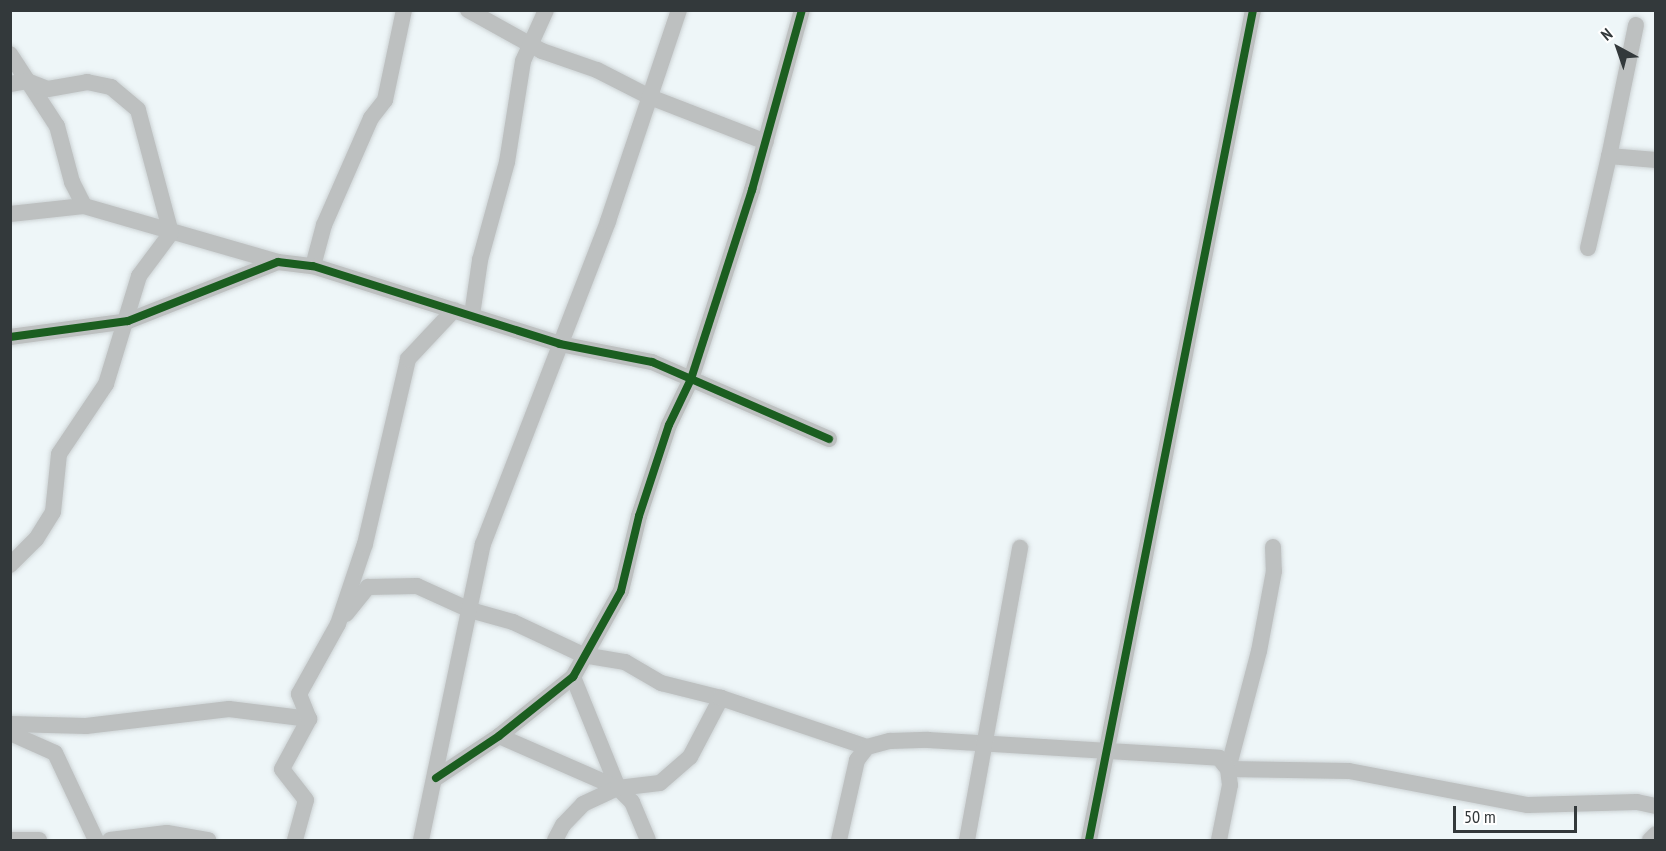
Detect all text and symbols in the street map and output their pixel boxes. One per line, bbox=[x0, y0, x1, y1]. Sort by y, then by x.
north arrow bbox=[1588, 18, 1648, 78]
text: N bbox=[1597, 24, 1616, 45]
scale bar bbox=[1456, 794, 1580, 832]
text: 50 m bbox=[1464, 805, 1496, 828]

